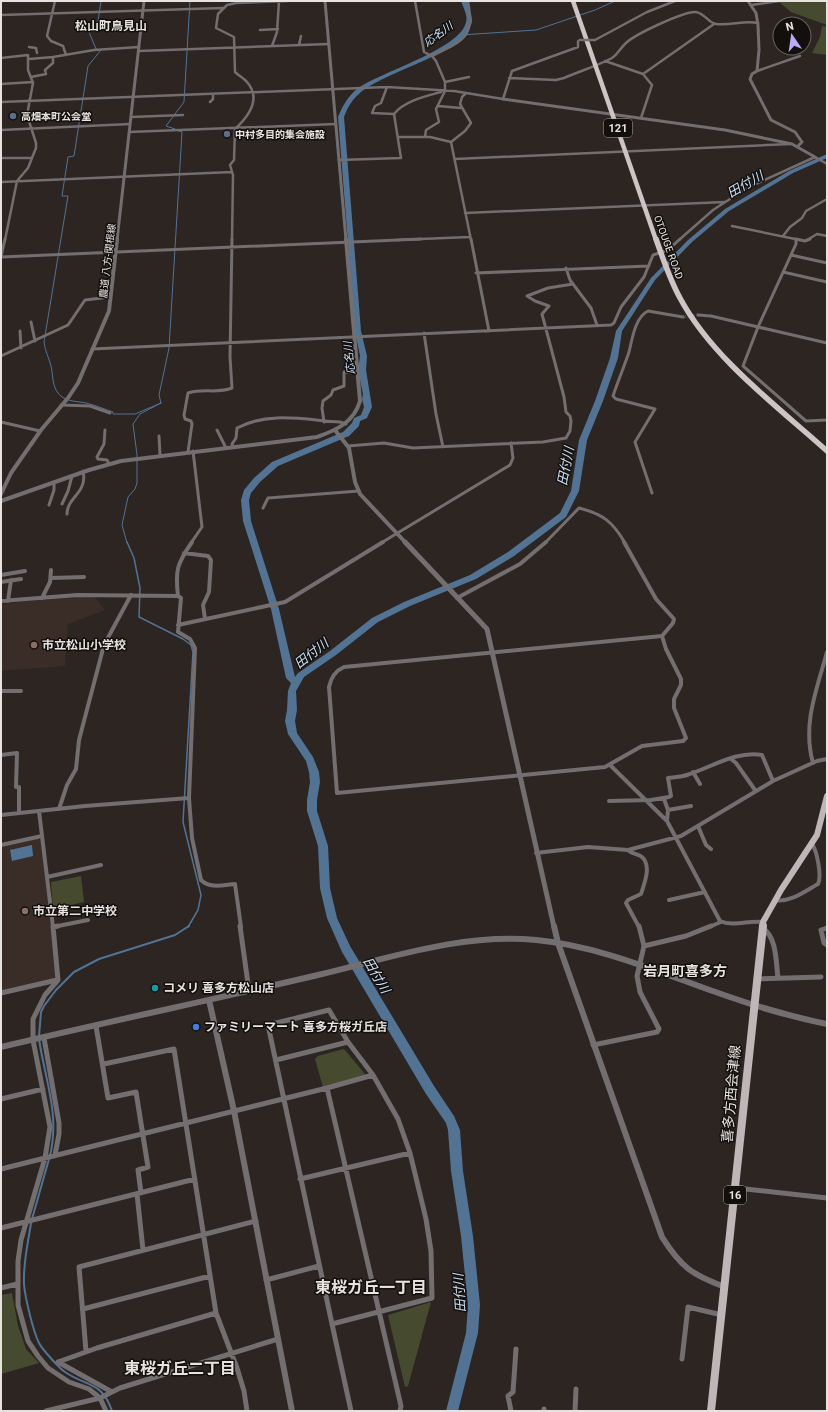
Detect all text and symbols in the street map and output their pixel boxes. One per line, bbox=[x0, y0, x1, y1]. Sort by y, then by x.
north arrow bbox=[772, 16, 812, 56]
district label: 松山町鳥見山 bbox=[75, 19, 147, 33]
water label: 応名川 bbox=[421, 19, 456, 49]
text: N bbox=[785, 19, 795, 34]
marker: 高畑本町公会堂 bbox=[8, 111, 18, 121]
place label: 高畑本町公会堂 bbox=[21, 111, 91, 122]
road number: 121 bbox=[604, 119, 632, 137]
marker: 中村多目的集会施設 bbox=[222, 129, 232, 139]
place label: 中村多目的集会施設 bbox=[235, 129, 325, 140]
water label: 田付川 bbox=[725, 167, 768, 201]
street label: OTOUGE ROAD bbox=[652, 214, 685, 281]
street label: 農道 八方-関根線 bbox=[97, 223, 118, 299]
water label: 応名川 bbox=[341, 340, 358, 375]
water label: 田付川 bbox=[554, 444, 577, 487]
water label: 田付川 bbox=[291, 634, 333, 671]
place label: 市立松山小学校 bbox=[42, 638, 126, 652]
marker: 市立松山小学校 bbox=[29, 640, 39, 650]
place label: 市立第二中学校 bbox=[33, 904, 117, 918]
marker: 市立第二中学校 bbox=[20, 906, 30, 916]
water label: 田付川 bbox=[360, 955, 394, 998]
district label: 岩月町喜多方 bbox=[643, 963, 727, 979]
place label: コメリ 喜多方松山店 bbox=[163, 981, 274, 995]
marker: コメリ 喜多方松山店 bbox=[150, 983, 160, 993]
place label: ファミリーマート 喜多方桜ガ丘店 bbox=[204, 1020, 387, 1034]
marker: ファミリーマート 喜多方桜ガ丘店 bbox=[191, 1022, 201, 1032]
street label: 喜多方西会津線 bbox=[719, 1044, 743, 1144]
road number: 16 bbox=[724, 1186, 746, 1204]
water label: 田付川 bbox=[451, 1271, 468, 1313]
district label: 東桜ガ丘一丁目 bbox=[315, 1278, 427, 1297]
district label: 東桜ガ丘二丁目 bbox=[124, 1359, 236, 1378]

